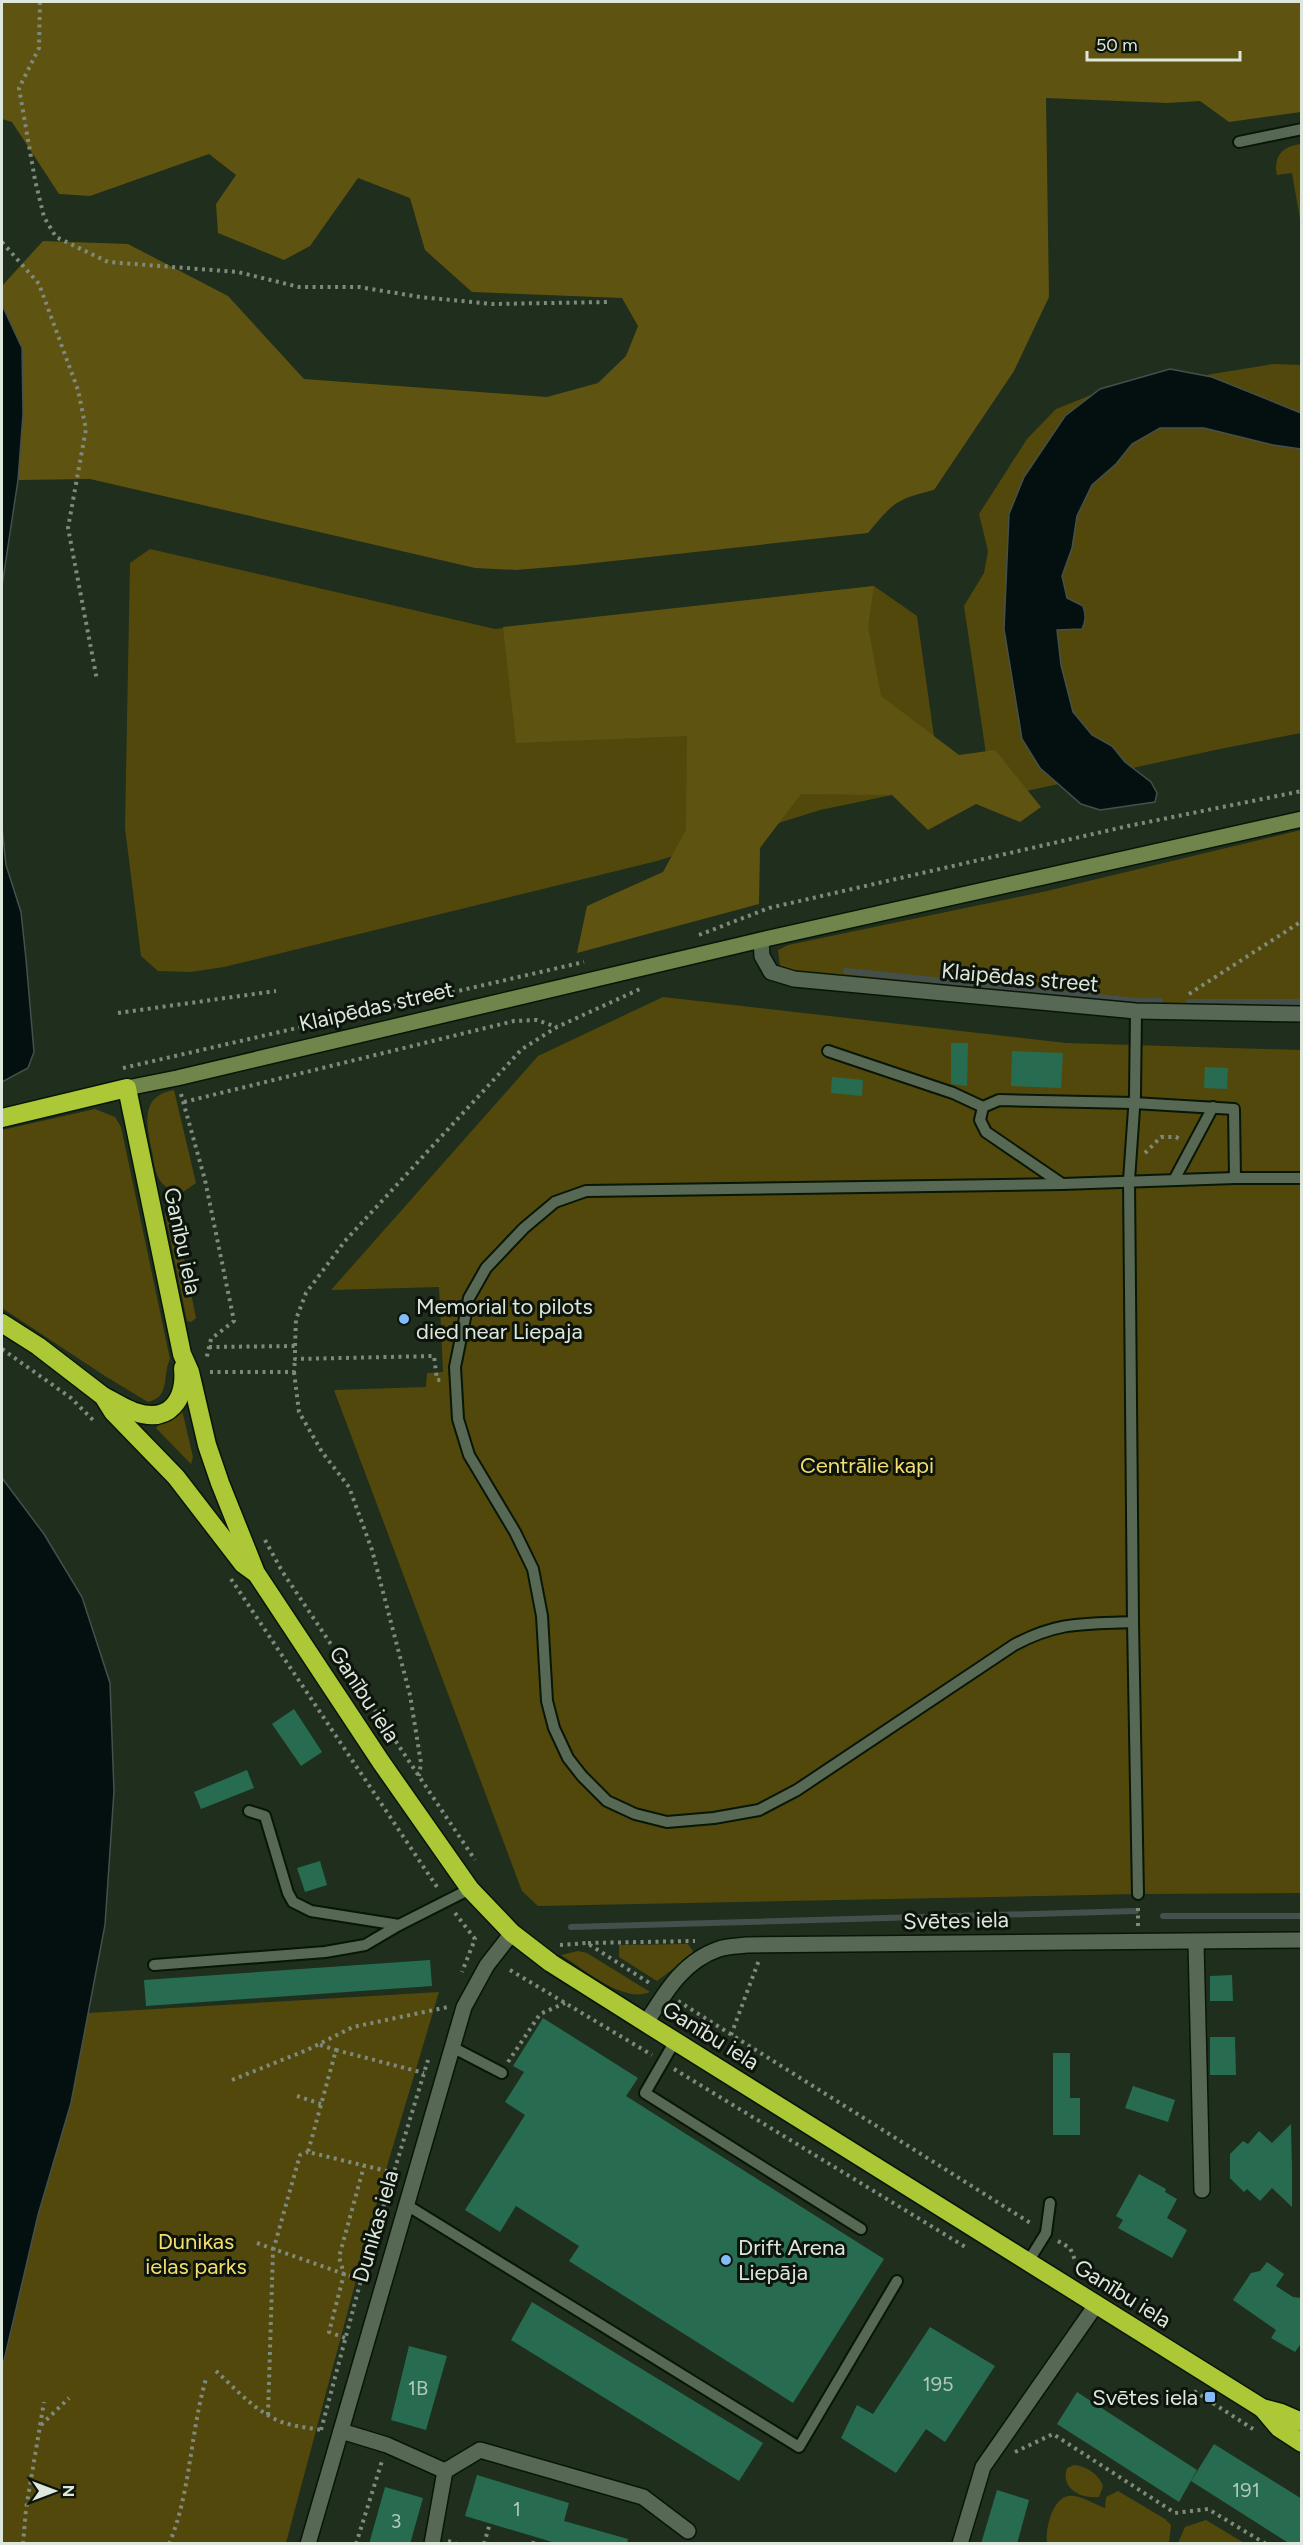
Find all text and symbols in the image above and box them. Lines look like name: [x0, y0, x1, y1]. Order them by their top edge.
scale bar: [1087, 24, 1240, 62]
text: 50 m: [1096, 34, 1138, 56]
street label: Klaipēdas street: [940, 957, 1100, 998]
street label: Klaipēdas street: [296, 976, 456, 1037]
street label: Ganību iela: [158, 1185, 207, 1297]
place label: Memorial to pilots died near Liepaja: [416, 1293, 593, 1345]
marker: Memorial to pilots died near Liepaja: [397, 1312, 411, 1326]
park label: Centrālie kapi: [800, 1452, 934, 1479]
street label: Ganību iela: [324, 1641, 406, 1747]
street label: Svētes iela: [903, 1906, 1009, 1935]
street label: Ganību iela: [657, 1995, 764, 2076]
street label: Dunikas iela: [347, 2167, 404, 2285]
park label: Dunikas ielas parks: [145, 2228, 247, 2280]
place label: Drift Arena Liepāja: [738, 2234, 845, 2286]
marker: Drift Arena Liepāja: [719, 2253, 733, 2267]
street label: Ganību iela: [1069, 2253, 1176, 2334]
house number: 195: [922, 2372, 954, 2396]
house number: 1B: [408, 2376, 428, 2400]
place label: Svētes iela: [1092, 2384, 1198, 2411]
marker: Svētes iela: [1203, 2390, 1217, 2404]
north arrow: [24, 2461, 84, 2521]
house number: 191: [1232, 2478, 1260, 2502]
text: N: [59, 2485, 78, 2497]
house number: 1: [513, 2497, 521, 2521]
house number: 3: [391, 2509, 401, 2533]

